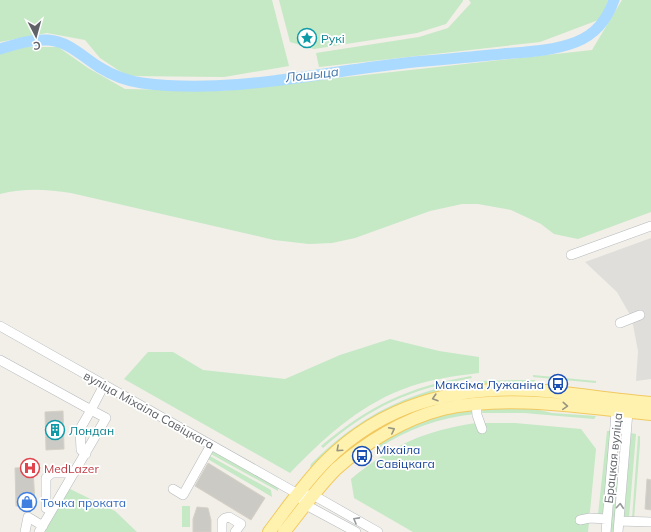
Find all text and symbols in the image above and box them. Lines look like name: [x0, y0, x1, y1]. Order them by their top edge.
north arrow: [16, 16, 56, 56]
place icon: Рукі: [296, 27, 318, 49]
place label: Рукі: [321, 31, 345, 46]
text: С: [32, 39, 42, 53]
water label: Лошыца: [283, 63, 340, 85]
street label: вуліца Міхаіла Савіцкага: [81, 368, 217, 452]
bus stop icon: Максіма Лужаніна: [547, 373, 569, 395]
place label: Максіма Лужаніна: [435, 377, 544, 392]
one-way arrow: [431, 393, 438, 402]
one-way arrow: [562, 402, 568, 411]
street label: Брацкая вуліца: [601, 412, 625, 504]
building icon: Лондан: [44, 419, 66, 441]
place label: Лондан: [69, 423, 114, 438]
one-way arrow: [388, 427, 396, 435]
place label: Міхаіла Савіцкага: [376, 442, 435, 471]
one-way arrow: [337, 444, 344, 451]
bus stop icon: Міхаіла Савіцкага: [351, 445, 373, 467]
hospital icon: MedLazer: [19, 457, 41, 479]
place label: MedLazer: [44, 461, 99, 476]
shop icon: Точка проката: [16, 491, 38, 513]
place label: Точка проката: [41, 495, 126, 510]
one-way arrow: [616, 503, 625, 509]
one-way arrow: [353, 517, 360, 524]

